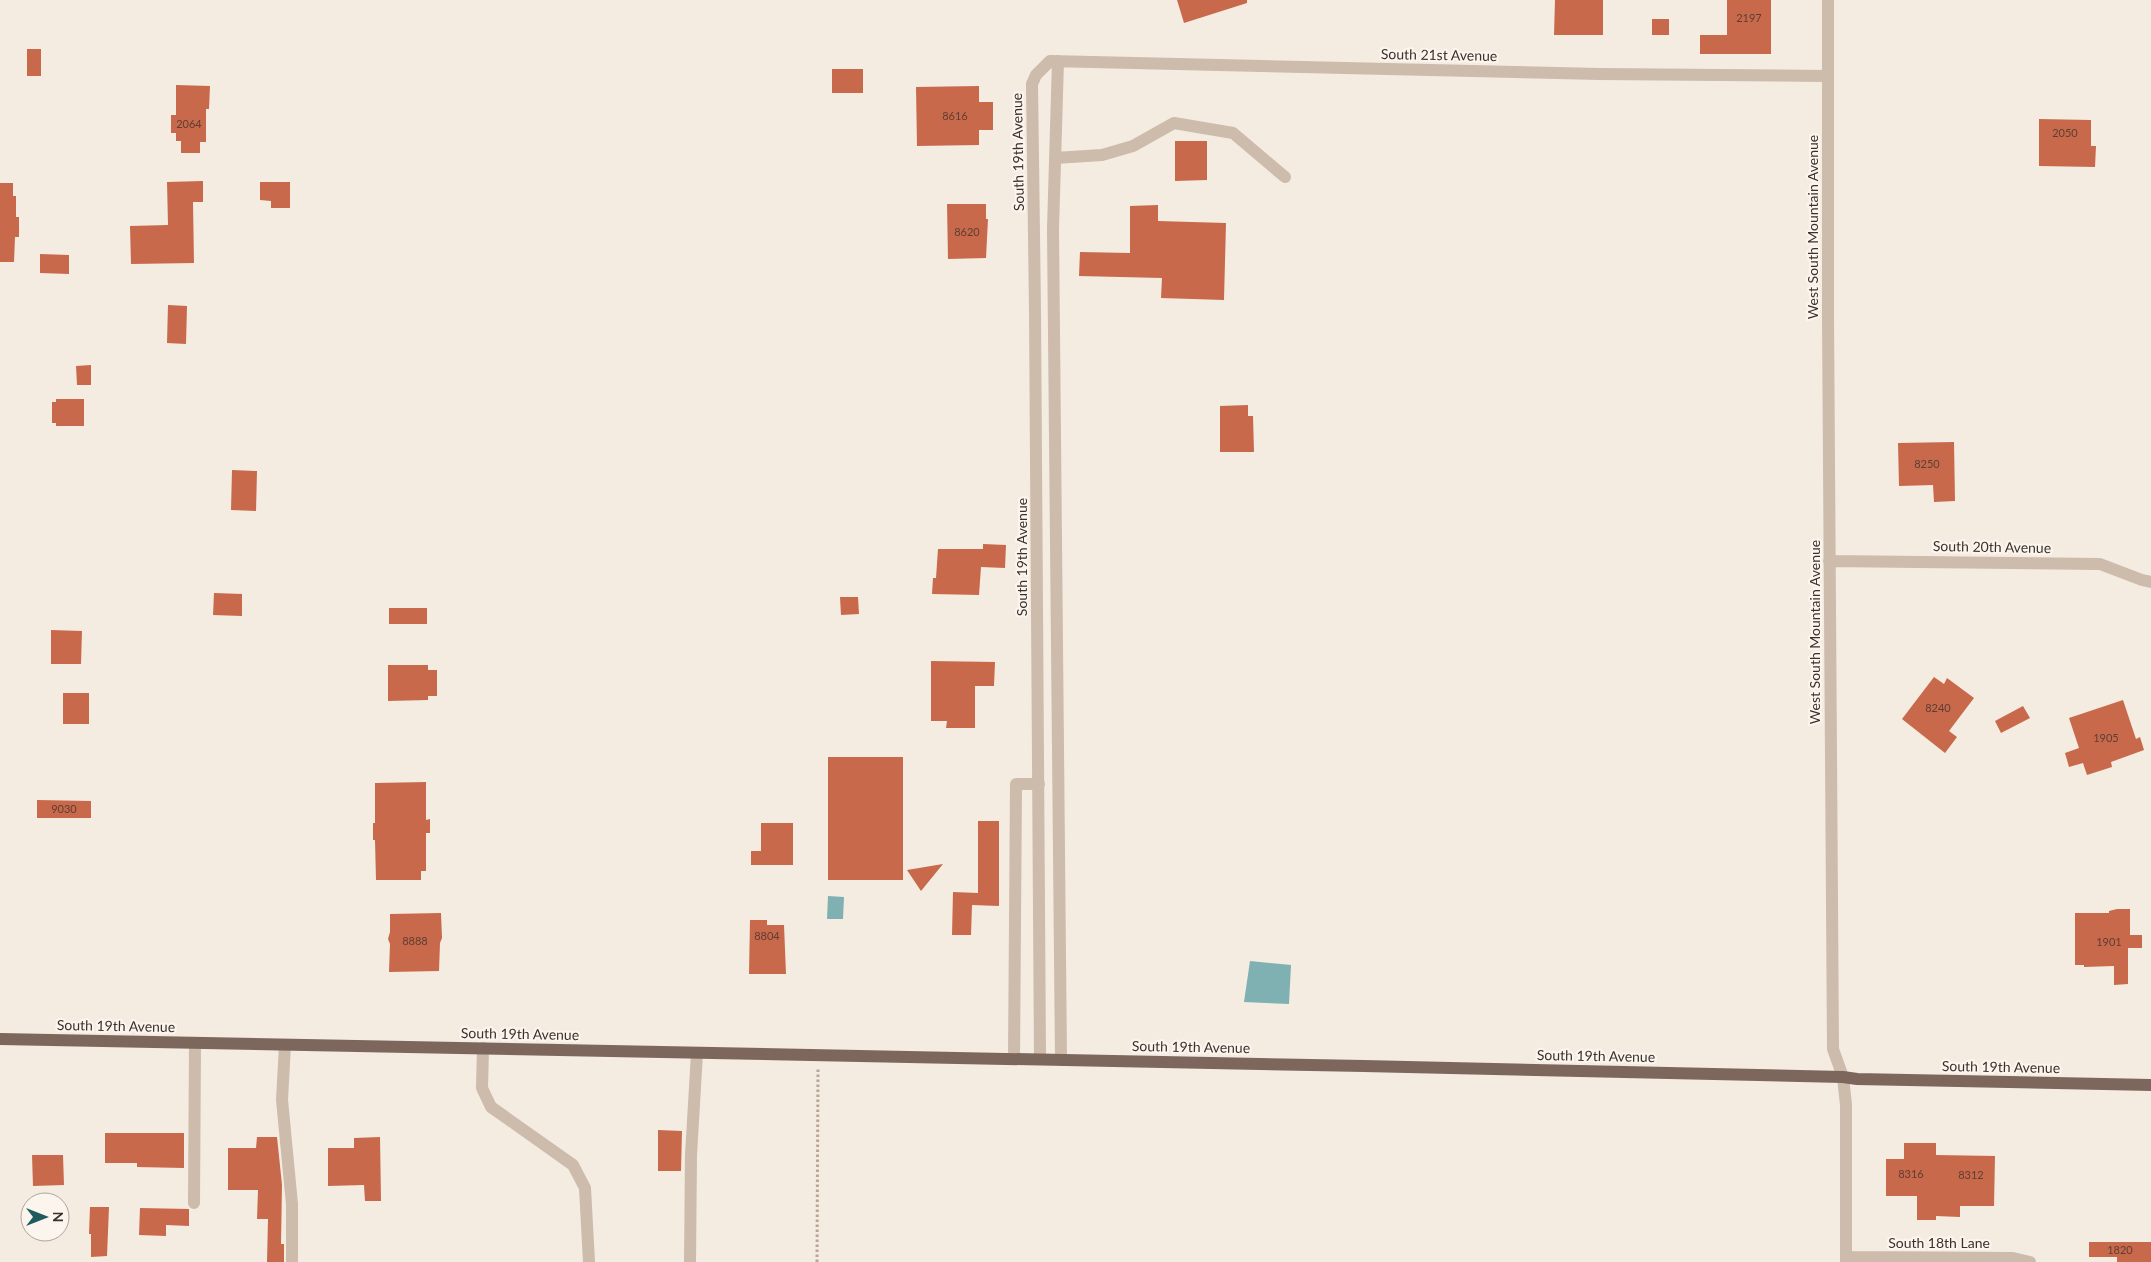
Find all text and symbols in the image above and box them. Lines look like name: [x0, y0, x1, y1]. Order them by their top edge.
house number: 2197: [1736, 11, 1762, 24]
street label: South 21st Avenue: [1381, 45, 1497, 64]
street label: South 19th Avenue: [1008, 93, 1027, 211]
house number: 8616: [942, 109, 968, 122]
house number: 2064: [176, 117, 202, 130]
house number: 2050: [2052, 126, 2078, 139]
street label: West South Mountain Avenue: [1804, 135, 1821, 319]
house number: 8620: [954, 225, 980, 238]
house number: 8250: [1914, 457, 1940, 470]
street label: South 19th Avenue: [1013, 498, 1030, 616]
street label: South 20th Avenue: [1933, 537, 2051, 556]
street label: West South Mountain Avenue: [1806, 540, 1823, 724]
house number: 8240: [1925, 701, 1951, 714]
house number: 1905: [2093, 731, 2119, 744]
house number: 9030: [51, 802, 77, 815]
house number: 8804: [754, 929, 780, 942]
house number: 8888: [402, 934, 428, 947]
house number: 1901: [2096, 935, 2122, 948]
street label: South 19th Avenue: [57, 1016, 175, 1035]
street label: South 19th Avenue: [461, 1024, 579, 1043]
street label: South 19th Avenue: [1132, 1037, 1250, 1056]
street label: South 19th Avenue: [1537, 1046, 1655, 1065]
street label: South 19th Avenue: [1942, 1057, 2060, 1076]
house number: 8316: [1898, 1167, 1924, 1180]
house number: 8312: [1958, 1168, 1984, 1181]
north arrow: [20, 1192, 70, 1242]
text: N: [50, 1212, 67, 1222]
street label: South 18th Lane: [1888, 1234, 1990, 1251]
house number: 1820: [2107, 1243, 2133, 1256]

